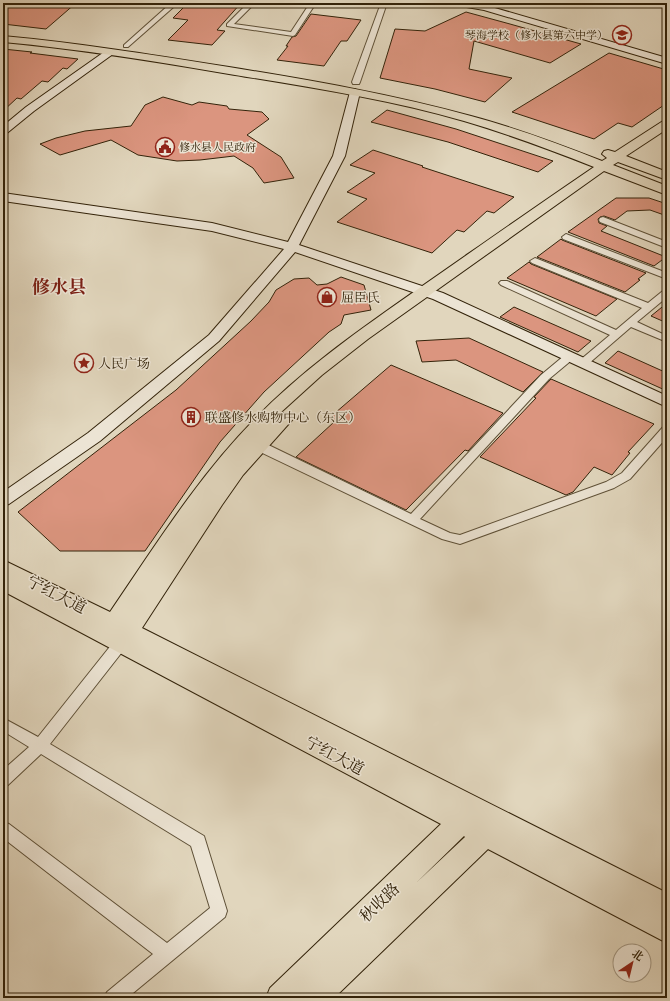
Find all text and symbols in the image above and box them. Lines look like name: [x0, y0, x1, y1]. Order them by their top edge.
school or university icon: 琴海学校（修水县第六中学）: [611, 24, 633, 46]
place label: 琴海学校（修水县第六中学）: [465, 27, 608, 43]
public building icon: 修水县人民政府: [154, 136, 176, 158]
place label: 修水县人民政府: [179, 139, 256, 155]
district label: 修水县: [32, 273, 86, 300]
shop icon: 屈臣氏: [316, 286, 338, 308]
place label: 屈臣氏: [341, 288, 380, 307]
place icon: 人民广场: [73, 352, 95, 374]
place label: 人民广场: [98, 354, 150, 373]
building icon: 联盛修水购物中心（东区）: [180, 406, 202, 428]
place label: 联盛修水购物中心（东区）: [205, 408, 361, 427]
street label: 宁红大道: [23, 569, 91, 619]
street label: 宁红大道: [301, 729, 369, 781]
street label: 秋收路: [353, 877, 405, 927]
north arrow: [612, 943, 652, 983]
text: 北: [629, 945, 647, 965]

